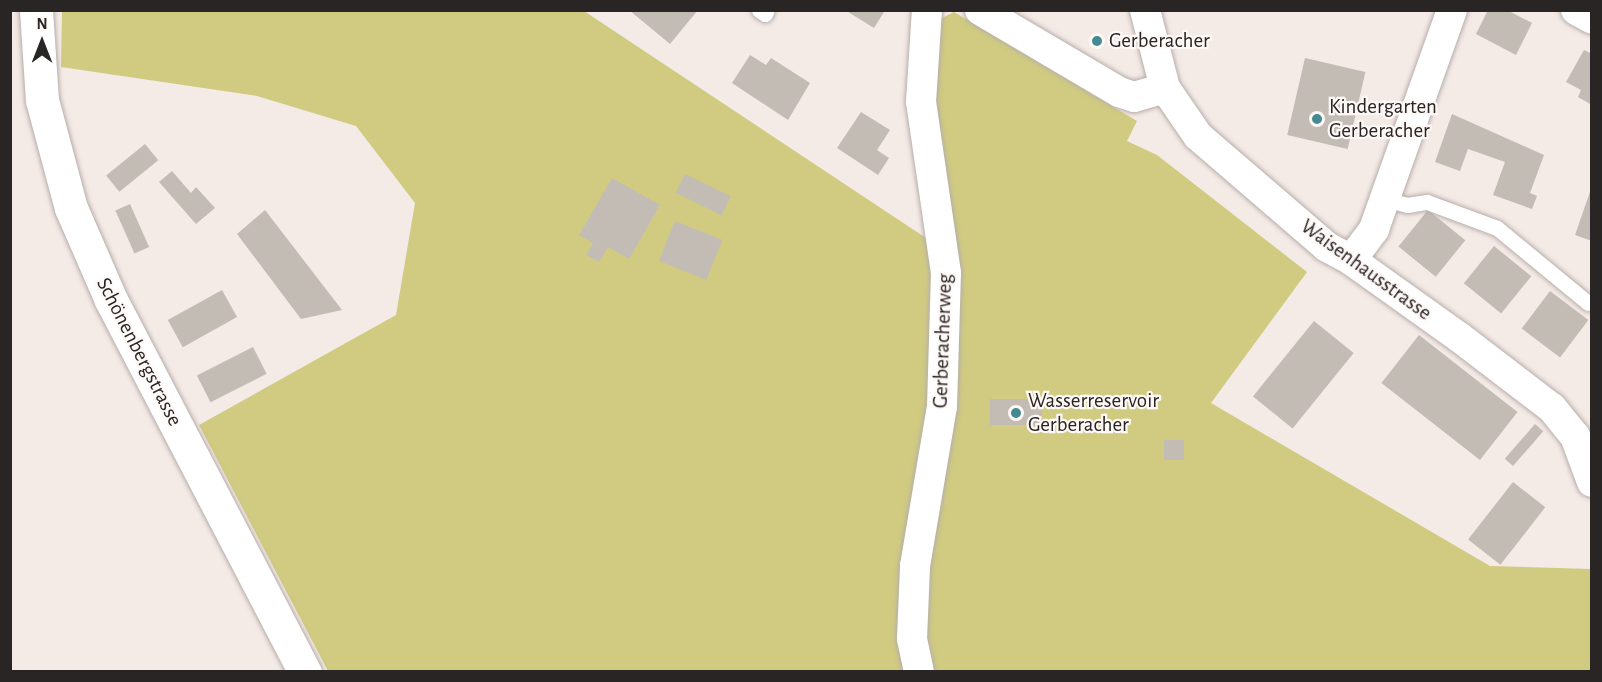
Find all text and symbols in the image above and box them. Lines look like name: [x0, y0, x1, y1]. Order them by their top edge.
north arrow: [12, 12, 72, 72]
text: N: [36, 16, 48, 32]
place label: Gerberacher: [1109, 28, 1210, 54]
marker: Gerberacher: [1090, 34, 1104, 48]
place label: Kindergarten Gerberacher: [1329, 94, 1437, 144]
marker: Kindergarten Gerberacher: [1310, 112, 1324, 126]
street label: Waisenhausstrasse: [1296, 214, 1436, 326]
street label: Schönenbergstrasse: [91, 273, 187, 431]
street label: Gerberacherweg: [928, 273, 958, 409]
place label: Wasserreservoir Gerberacher: [1028, 388, 1159, 438]
marker: Wasserreservoir Gerberacher: [1009, 406, 1023, 420]

